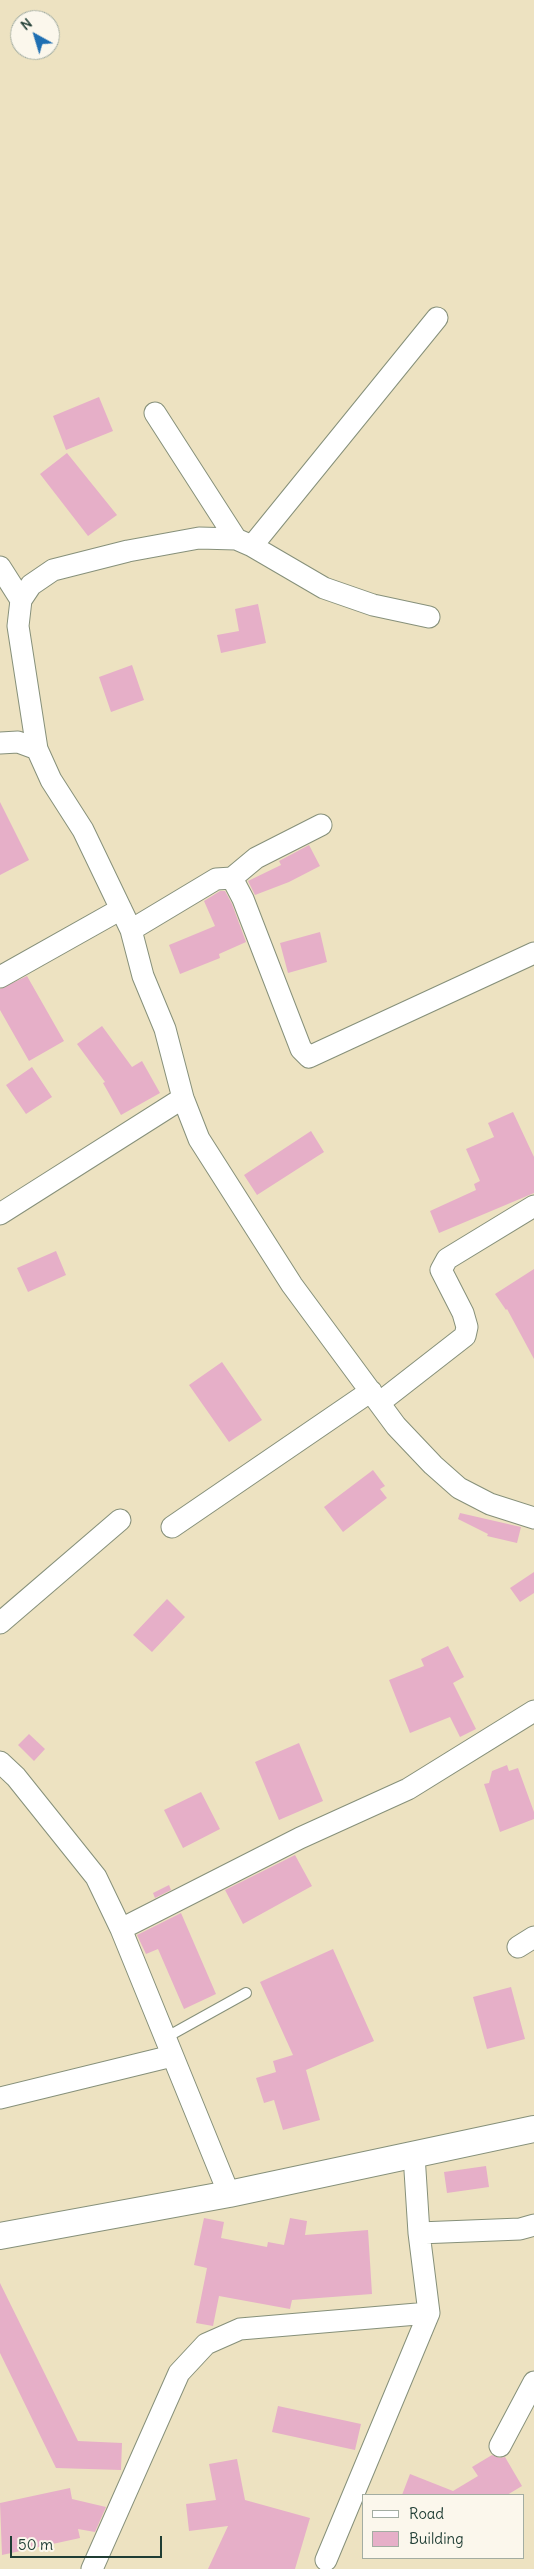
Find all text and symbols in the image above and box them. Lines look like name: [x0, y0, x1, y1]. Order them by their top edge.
north arrow: [10, 10, 60, 60]
text: N: [17, 14, 36, 34]
legend: [362, 2494, 524, 2559]
text: Road: [409, 2504, 444, 2523]
scale bar: [12, 2526, 165, 2558]
text: Building: [409, 2529, 464, 2548]
text: 50 m: [18, 2535, 53, 2554]

